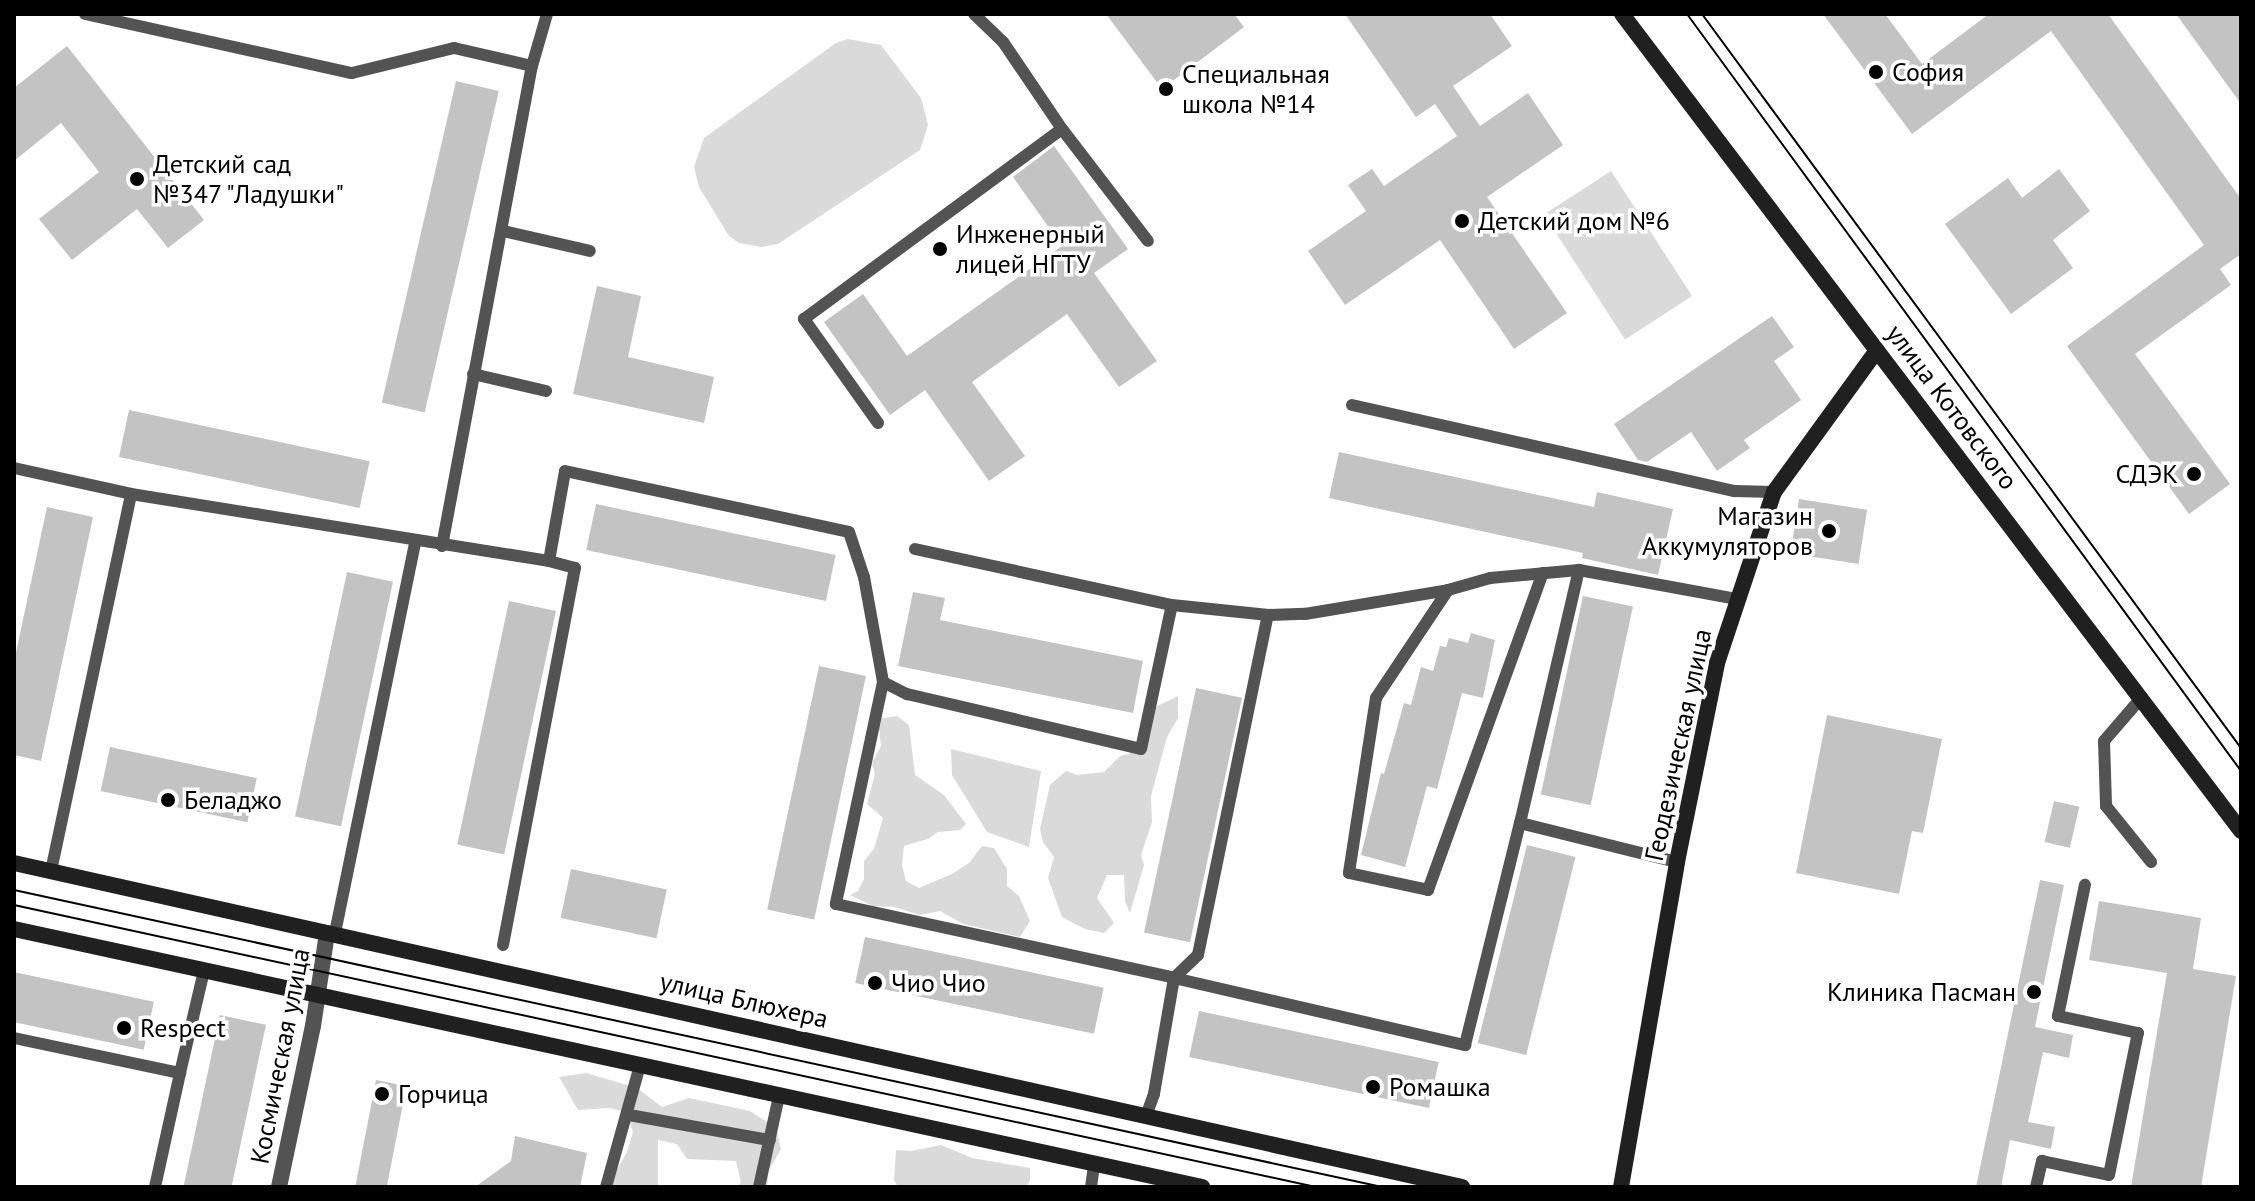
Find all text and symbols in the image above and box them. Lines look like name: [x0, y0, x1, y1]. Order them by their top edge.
place label: София: [1892, 56, 1964, 88]
place label: Специальная школа №14: [1182, 58, 1330, 120]
marker: София: [1867, 63, 1885, 81]
marker: Специальная школа №14: [1157, 80, 1175, 98]
place label: Детский сад №347 "Ладушки": [153, 148, 347, 210]
marker: Детский сад №347 "Ладушки": [128, 170, 146, 188]
place label: Детский дом №6: [1478, 205, 1670, 237]
marker: Детский дом №6: [1453, 212, 1471, 230]
place label: Инженерный лицей НГТУ: [956, 218, 1105, 280]
marker: Инженерный лицей НГТУ: [931, 240, 949, 258]
street label: улица Котовского: [1880, 318, 2024, 496]
place label: СДЭК: [2115, 458, 2178, 490]
marker: СДЭК: [2185, 465, 2203, 483]
place label: Магазин Аккумуляторов: [1642, 500, 1813, 562]
marker: Магазин Аккумуляторов: [1820, 522, 1838, 540]
street label: Геодезическая улица: [1638, 626, 1718, 864]
place label: Беладжо: [184, 784, 282, 816]
marker: Беладжо: [159, 791, 177, 809]
street label: Космическая улица: [244, 946, 316, 1166]
street label: улица Блюхера: [657, 965, 831, 1035]
place label: Чио Чио: [891, 967, 986, 999]
marker: Чио Чио: [866, 974, 884, 992]
place label: Клиника Пасман: [1827, 976, 2016, 1008]
marker: Клиника Пасман: [2023, 981, 2045, 1003]
place label: Respect: [140, 1012, 226, 1044]
marker: Respect: [115, 1019, 133, 1037]
place label: Ромашка: [1389, 1071, 1491, 1103]
place label: Горчица: [398, 1078, 489, 1110]
marker: Ромашка: [1364, 1078, 1382, 1096]
marker: Горчица: [373, 1085, 391, 1103]

